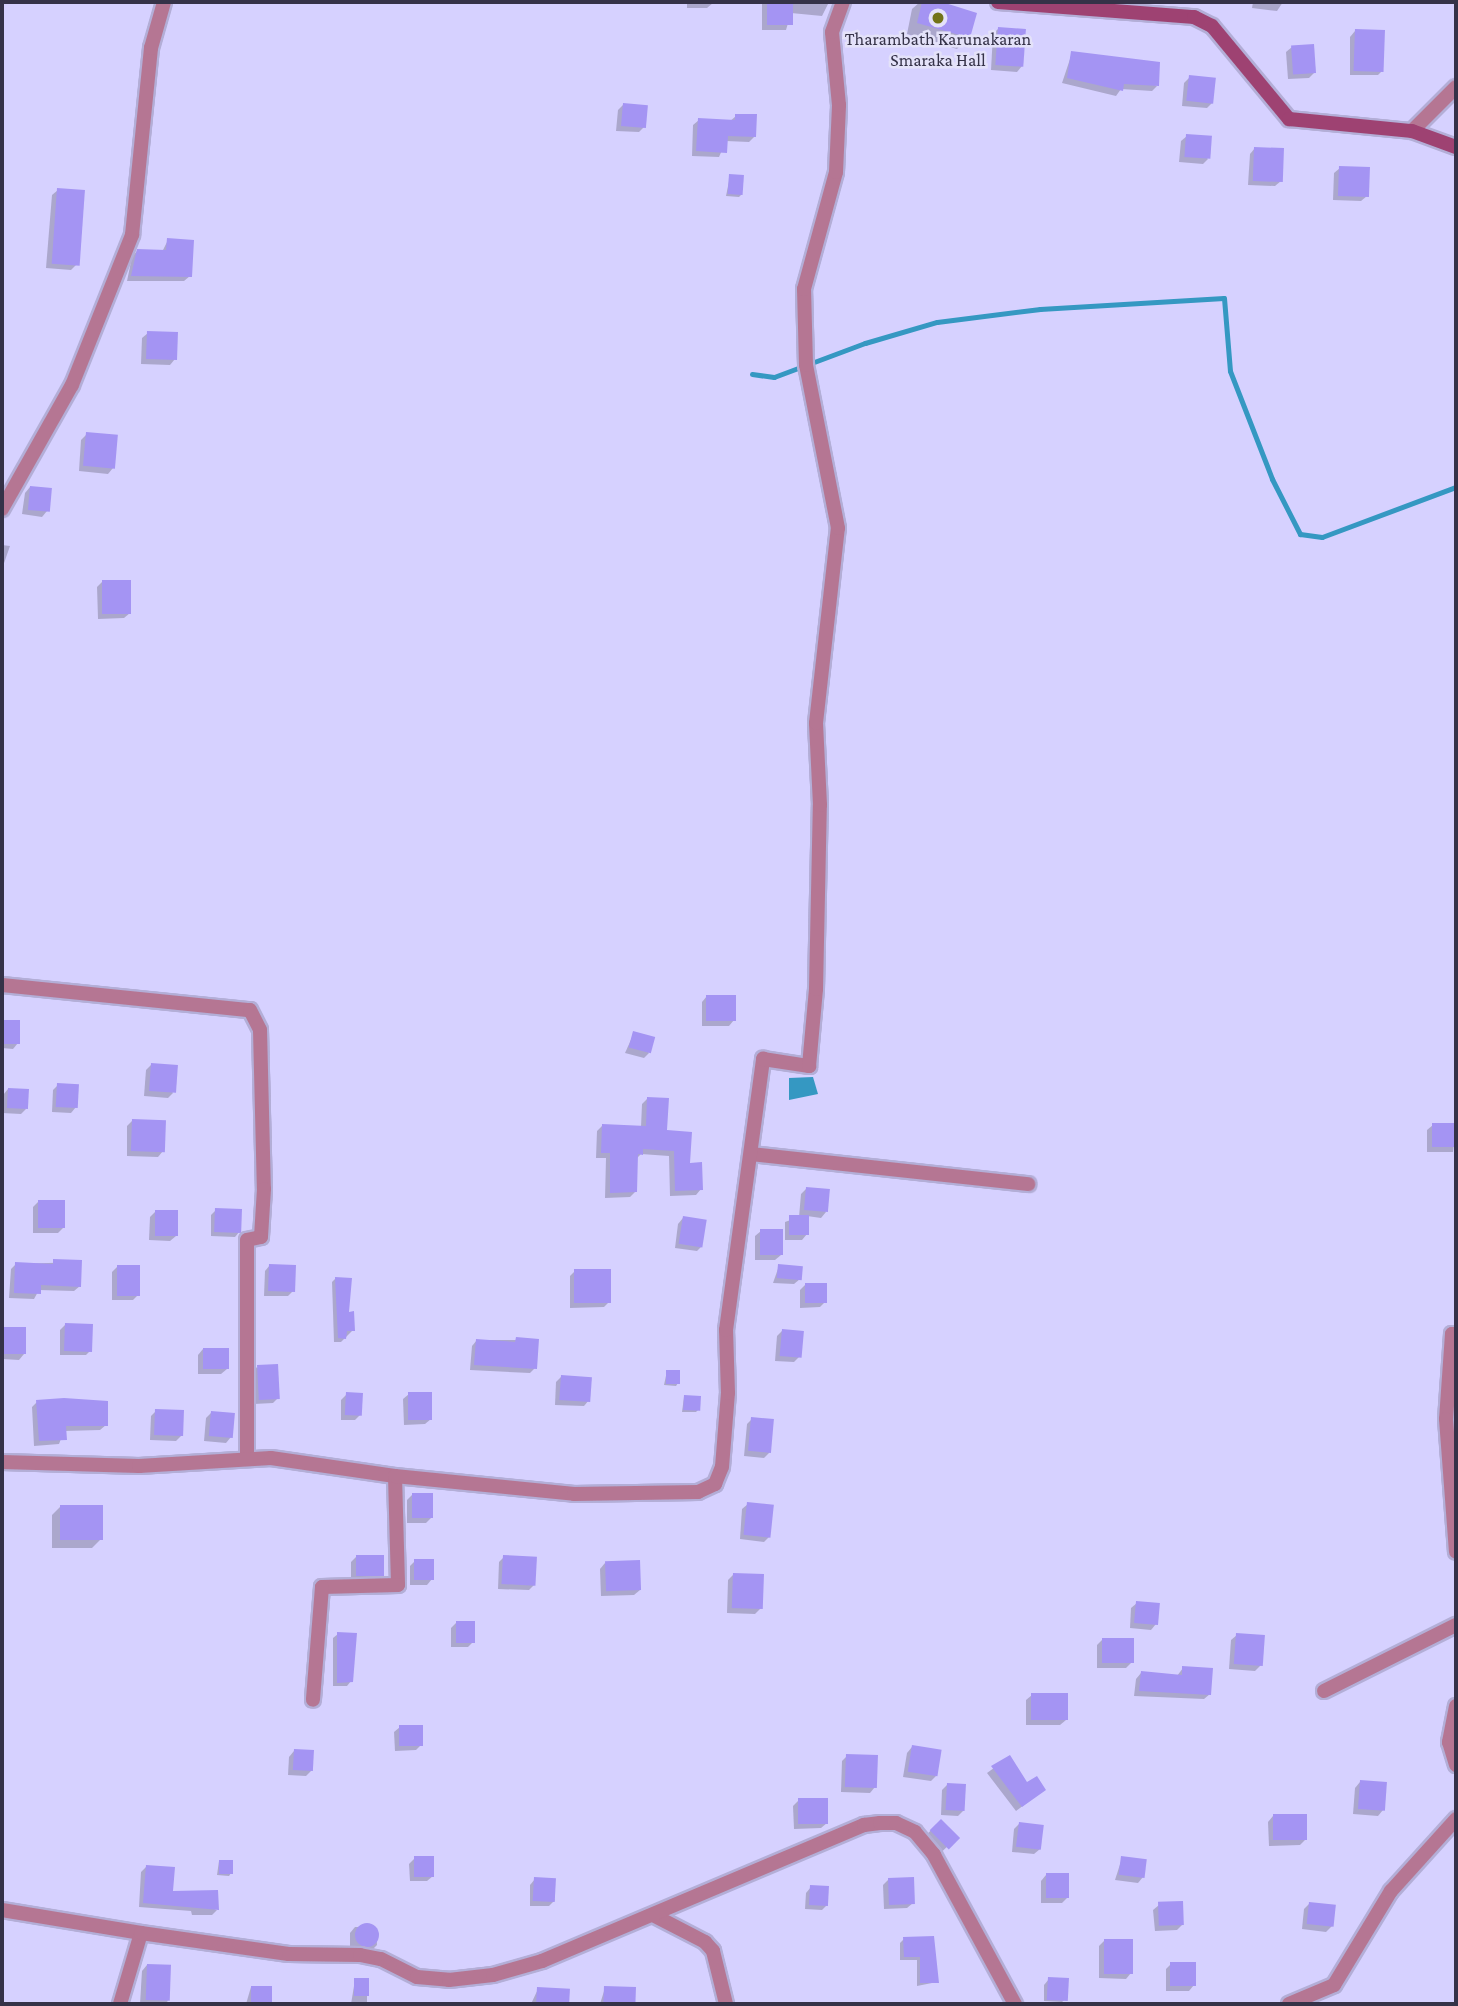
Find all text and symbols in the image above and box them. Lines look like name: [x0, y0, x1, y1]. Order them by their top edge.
marker: Tharambath Karunakaran Smaraka Hall: [930, 10, 946, 26]
place label: Tharambath Karunakaran Smaraka Hall: [845, 29, 1031, 72]

